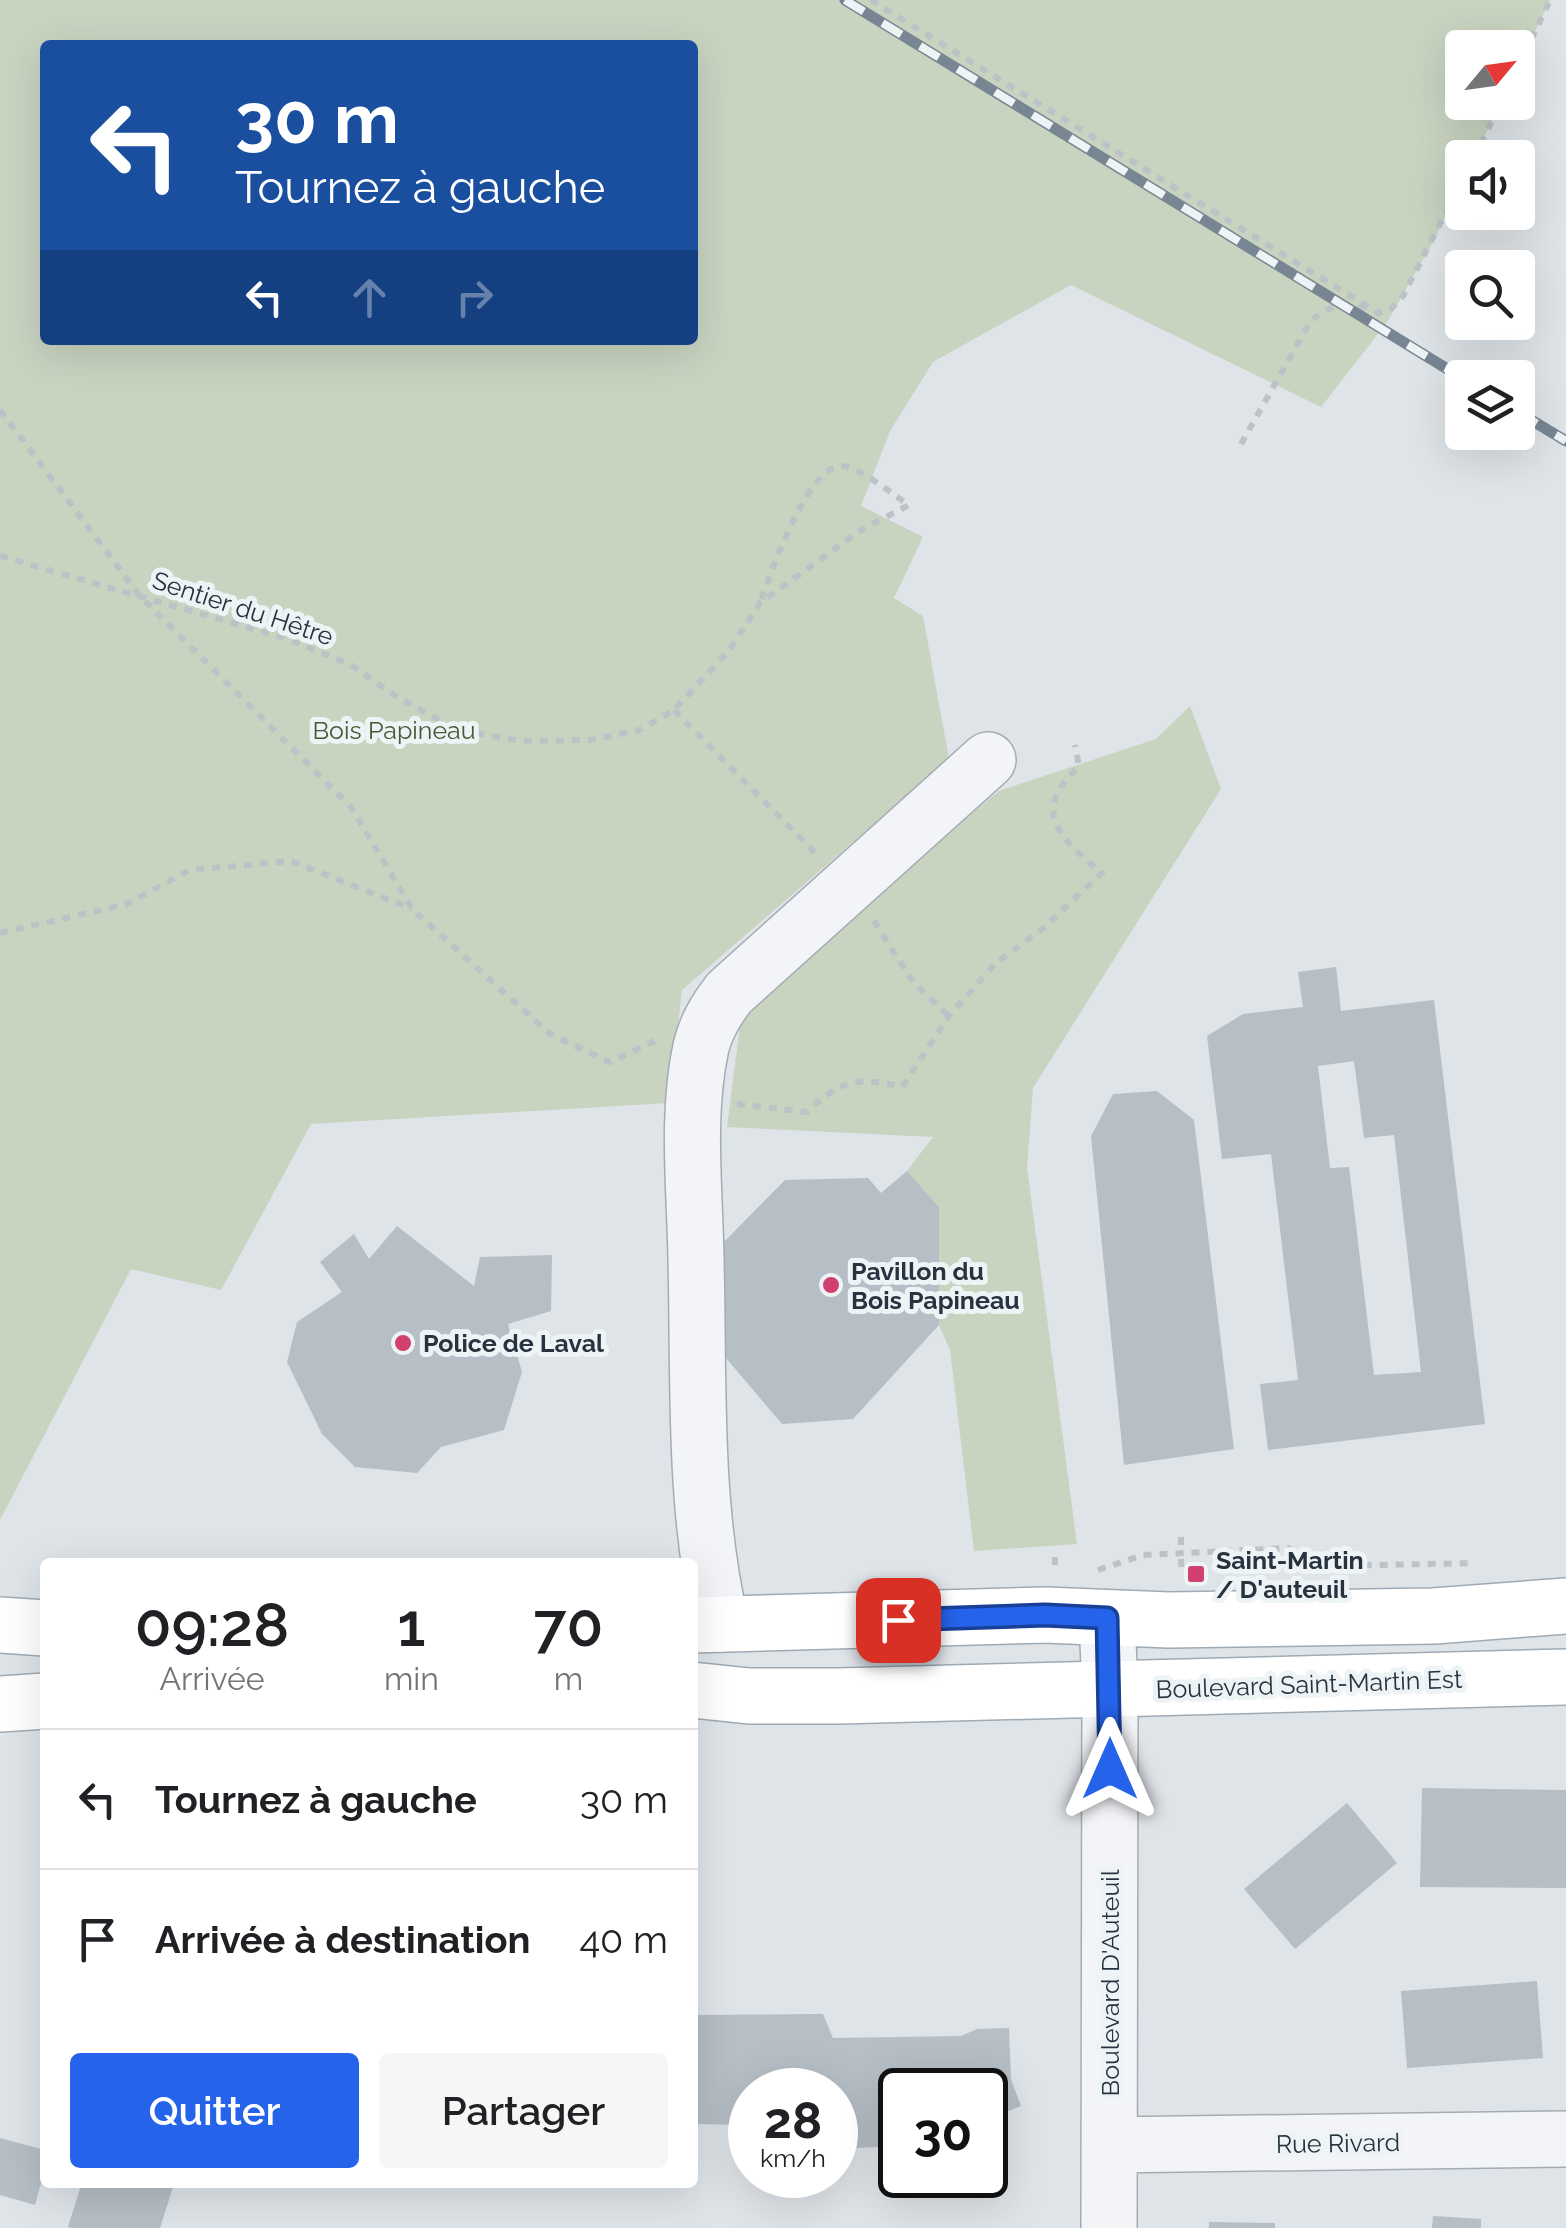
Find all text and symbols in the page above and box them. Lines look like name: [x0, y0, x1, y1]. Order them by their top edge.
north arrow: [1445, 30, 1535, 120]
map controls: [1445, 30, 1535, 450]
text: 30 m: [235, 77, 399, 159]
icon: left: [70, 80, 200, 210]
button: sound: [1445, 140, 1535, 230]
text: Tournez à gauche: [235, 161, 605, 214]
button: search: [1445, 250, 1535, 340]
icon: left: [237, 270, 292, 325]
icon: ahead: [342, 270, 397, 325]
icon: right: [447, 270, 502, 325]
button: layers: [1445, 360, 1535, 450]
street label: Sentier du Hêtre: [149, 565, 337, 651]
park label: Bois Papineau: [312, 715, 476, 745]
place label: Pavillon du Bois Papineau: [851, 1256, 1020, 1315]
marker: Pavillon du Bois Papineau: [820, 1274, 842, 1296]
place label: Police de Laval: [423, 1328, 604, 1358]
marker: Police de Laval: [392, 1332, 414, 1354]
place label: Saint-Martin / D'auteuil: [1216, 1545, 1364, 1604]
marker: Saint-Martin / D'auteuil: [1185, 1563, 1207, 1585]
pin: [856, 1578, 941, 1663]
text: 09:28: [135, 1590, 289, 1660]
text: 1: [397, 1590, 426, 1660]
text: 70: [534, 1590, 603, 1660]
icon: arrive: [871, 1593, 926, 1648]
text: Arrivée: [159, 1660, 265, 1697]
text: min: [384, 1660, 439, 1697]
text: m: [554, 1660, 583, 1697]
street label: Boulevard Saint-Martin Est: [1155, 1664, 1463, 1704]
position arrow: [1058, 1717, 1162, 1821]
icon: left: [70, 1772, 125, 1827]
text: Tournez à gauche: [155, 1777, 477, 1822]
text: 30 m: [580, 1777, 668, 1822]
street label: Boulevard D'Auteuil: [1095, 1869, 1125, 2097]
icon: arrive: [70, 1912, 125, 1967]
text: Arrivée à destination: [155, 1917, 531, 1962]
text: 40 m: [579, 1917, 668, 1962]
button: Quitter: [70, 2053, 359, 2168]
button: Partager: [379, 2053, 668, 2168]
speed limit sign: 30: [878, 2068, 1008, 2198]
text: 28: [764, 2091, 822, 2150]
street label: Rue Rivard: [1276, 2127, 1400, 2159]
text: km/h: [760, 2143, 826, 2173]

